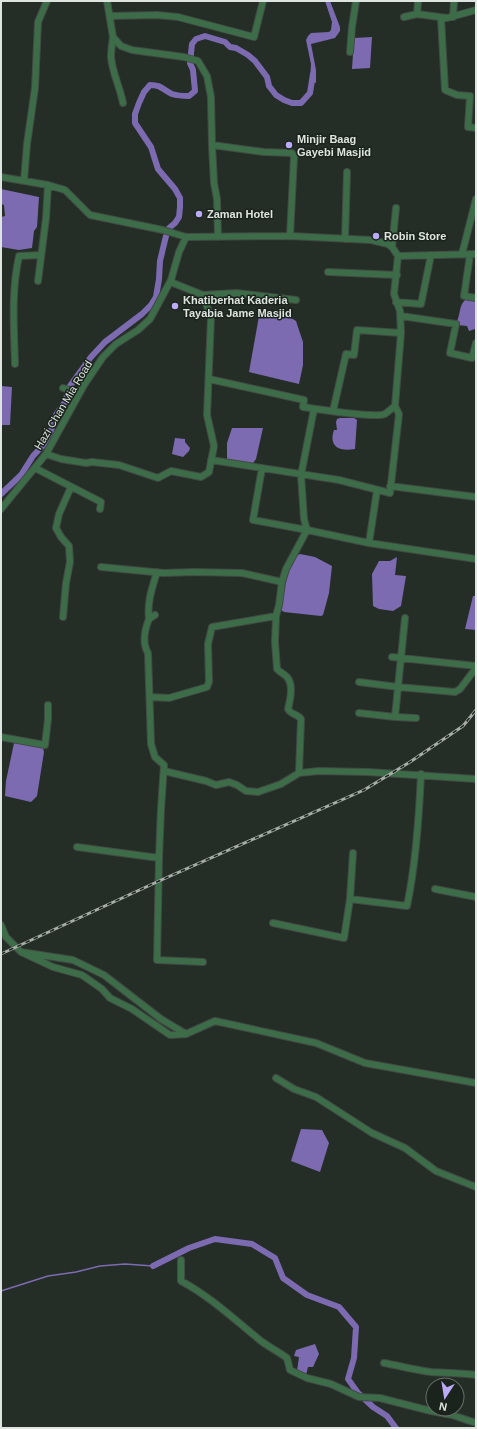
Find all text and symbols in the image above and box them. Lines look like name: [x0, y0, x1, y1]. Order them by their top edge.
place label: Minjir Baag Gayebi Masjid: [297, 133, 371, 158]
marker: Minjir Baag Gayebi Masjid: [284, 140, 294, 150]
place label: Zaman Hotel: [207, 208, 273, 220]
marker: Zaman Hotel: [194, 209, 204, 219]
place label: Robin Store: [384, 230, 446, 242]
marker: Robin Store: [371, 231, 381, 241]
place label: Khatiberhat Kaderia Tayabia Jame Masjid: [183, 294, 292, 319]
marker: Khatiberhat Kaderia Tayabia Jame Masjid: [170, 301, 180, 311]
street label: Hazi Chan Mia Road: [32, 358, 94, 452]
north arrow: [425, 1377, 465, 1417]
text: N: [438, 1400, 448, 1413]

